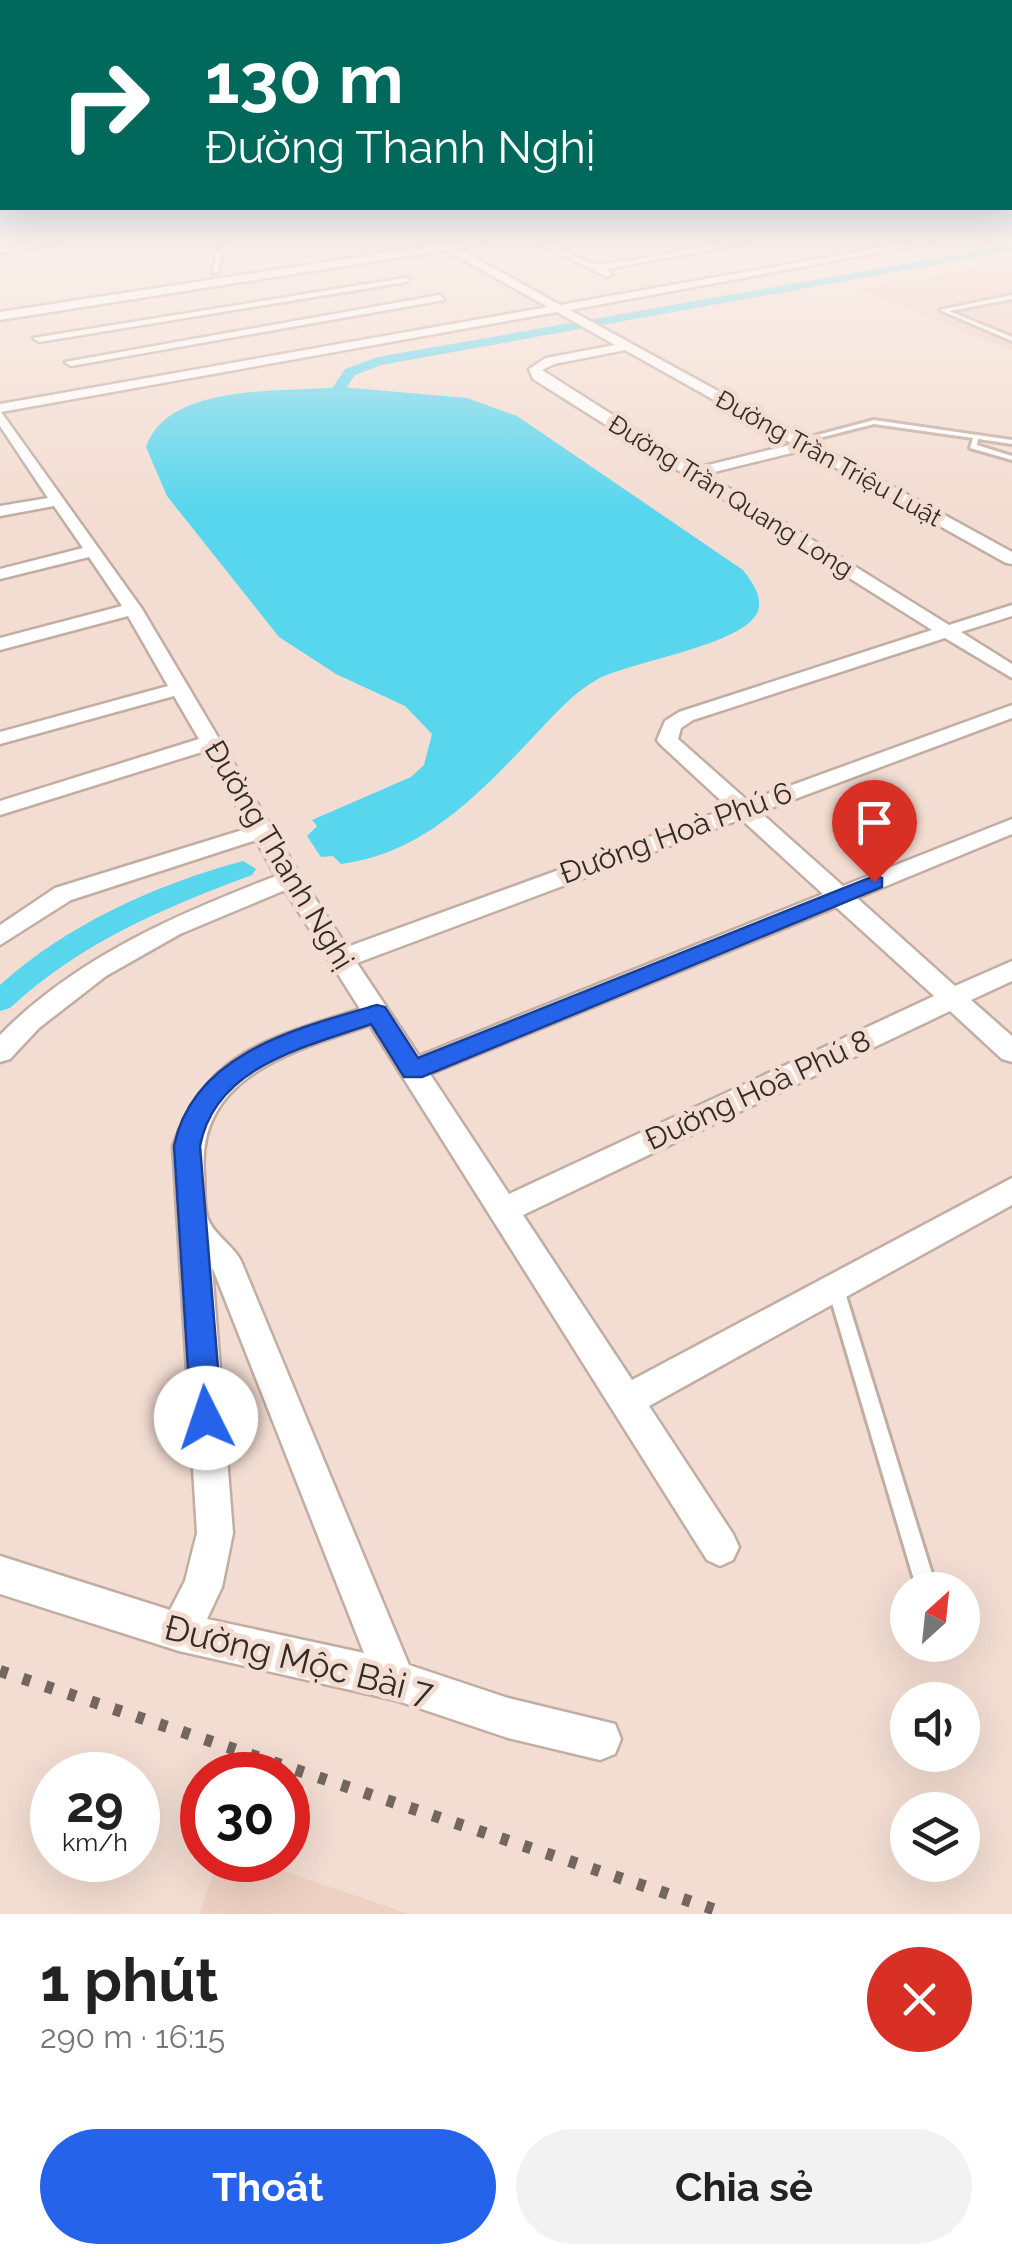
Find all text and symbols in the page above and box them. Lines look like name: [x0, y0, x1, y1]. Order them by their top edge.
text: 130 m: [205, 37, 404, 119]
icon: right: [40, 40, 170, 170]
text: Đường Thanh Nghị: [205, 121, 596, 174]
street label: Đường Trần Triệu Luật: [711, 383, 948, 533]
street label: Đường Trần Quang Long: [603, 408, 859, 584]
street label: Đường Thanh Nghị: [197, 734, 361, 975]
street label: Đường Hoà Phú 6: [555, 774, 797, 891]
pin: [832, 780, 917, 883]
icon: arrive: [847, 795, 902, 850]
street label: Đường Hoà Phú 8: [640, 1022, 876, 1157]
position arrow: [154, 1366, 258, 1470]
north arrow: [890, 1572, 980, 1662]
map controls: [890, 1572, 980, 1882]
street label: Đường Mộc Bài 7: [161, 1606, 438, 1713]
button: sound: [890, 1682, 980, 1772]
speed limit sign: 30: [180, 1752, 310, 1882]
text: 29: [66, 1775, 124, 1834]
button: layers: [890, 1792, 980, 1882]
text: km/h: [62, 1827, 128, 1857]
text: 1 phút: [40, 1945, 218, 2015]
button: close: [867, 1947, 972, 2052]
text: 290 m · 16:15: [40, 2018, 225, 2055]
button: Thoát: [40, 2129, 496, 2244]
button: Chia sẻ: [516, 2129, 972, 2244]

